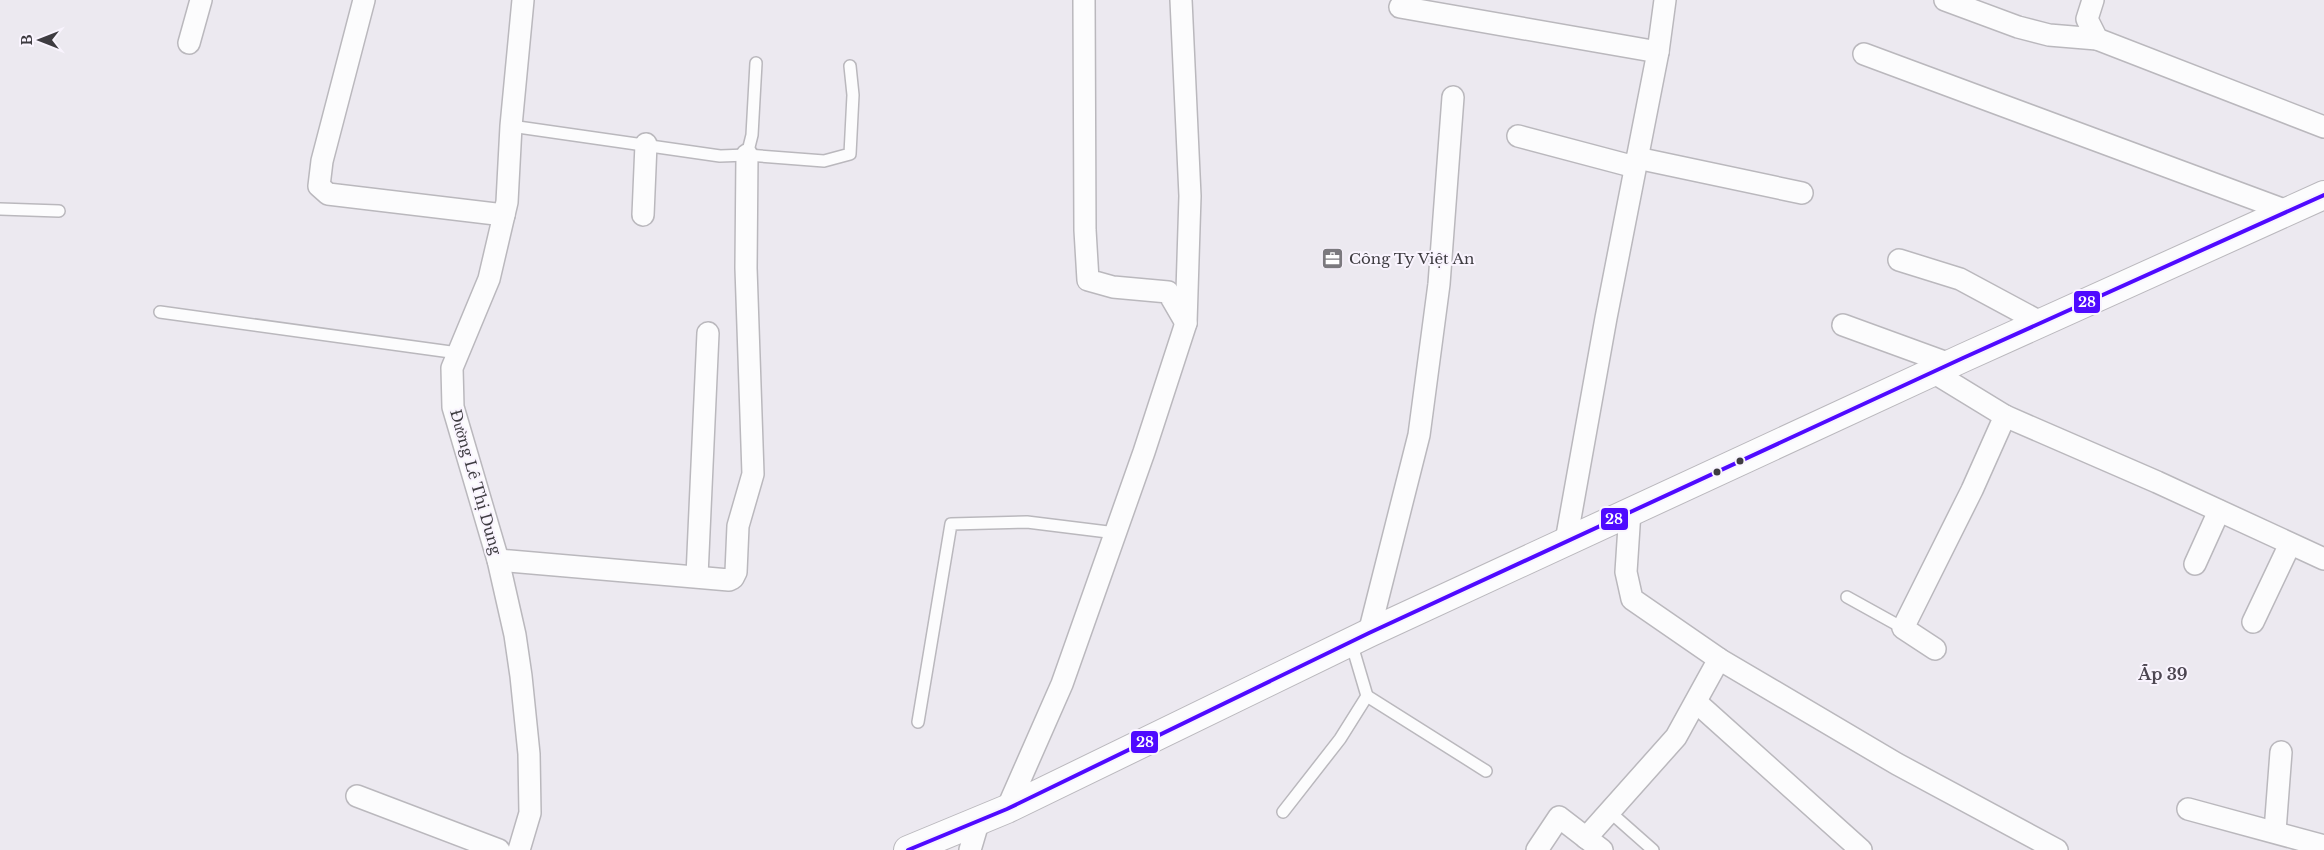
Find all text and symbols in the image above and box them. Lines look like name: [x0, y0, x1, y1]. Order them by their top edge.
north arrow: [15, 15, 65, 65]
text: B: [18, 34, 36, 46]
office icon: Công Ty Việt An: [1321, 246, 1345, 270]
place label: Công Ty Việt An: [1349, 249, 1474, 268]
line badge: 28: [2073, 290, 2101, 314]
text: 28: [2078, 293, 2096, 311]
street label: Đường Lê Thị Dung: [446, 407, 506, 558]
unlabelled marker: [1735, 456, 1745, 466]
unlabelled marker: [1712, 467, 1722, 477]
line badge: 28: [1600, 507, 1629, 531]
text: 28: [1605, 510, 1623, 528]
district label: Ấp 39: [2137, 664, 2188, 684]
line badge: 28: [1130, 730, 1159, 754]
text: 28: [1136, 733, 1154, 751]

